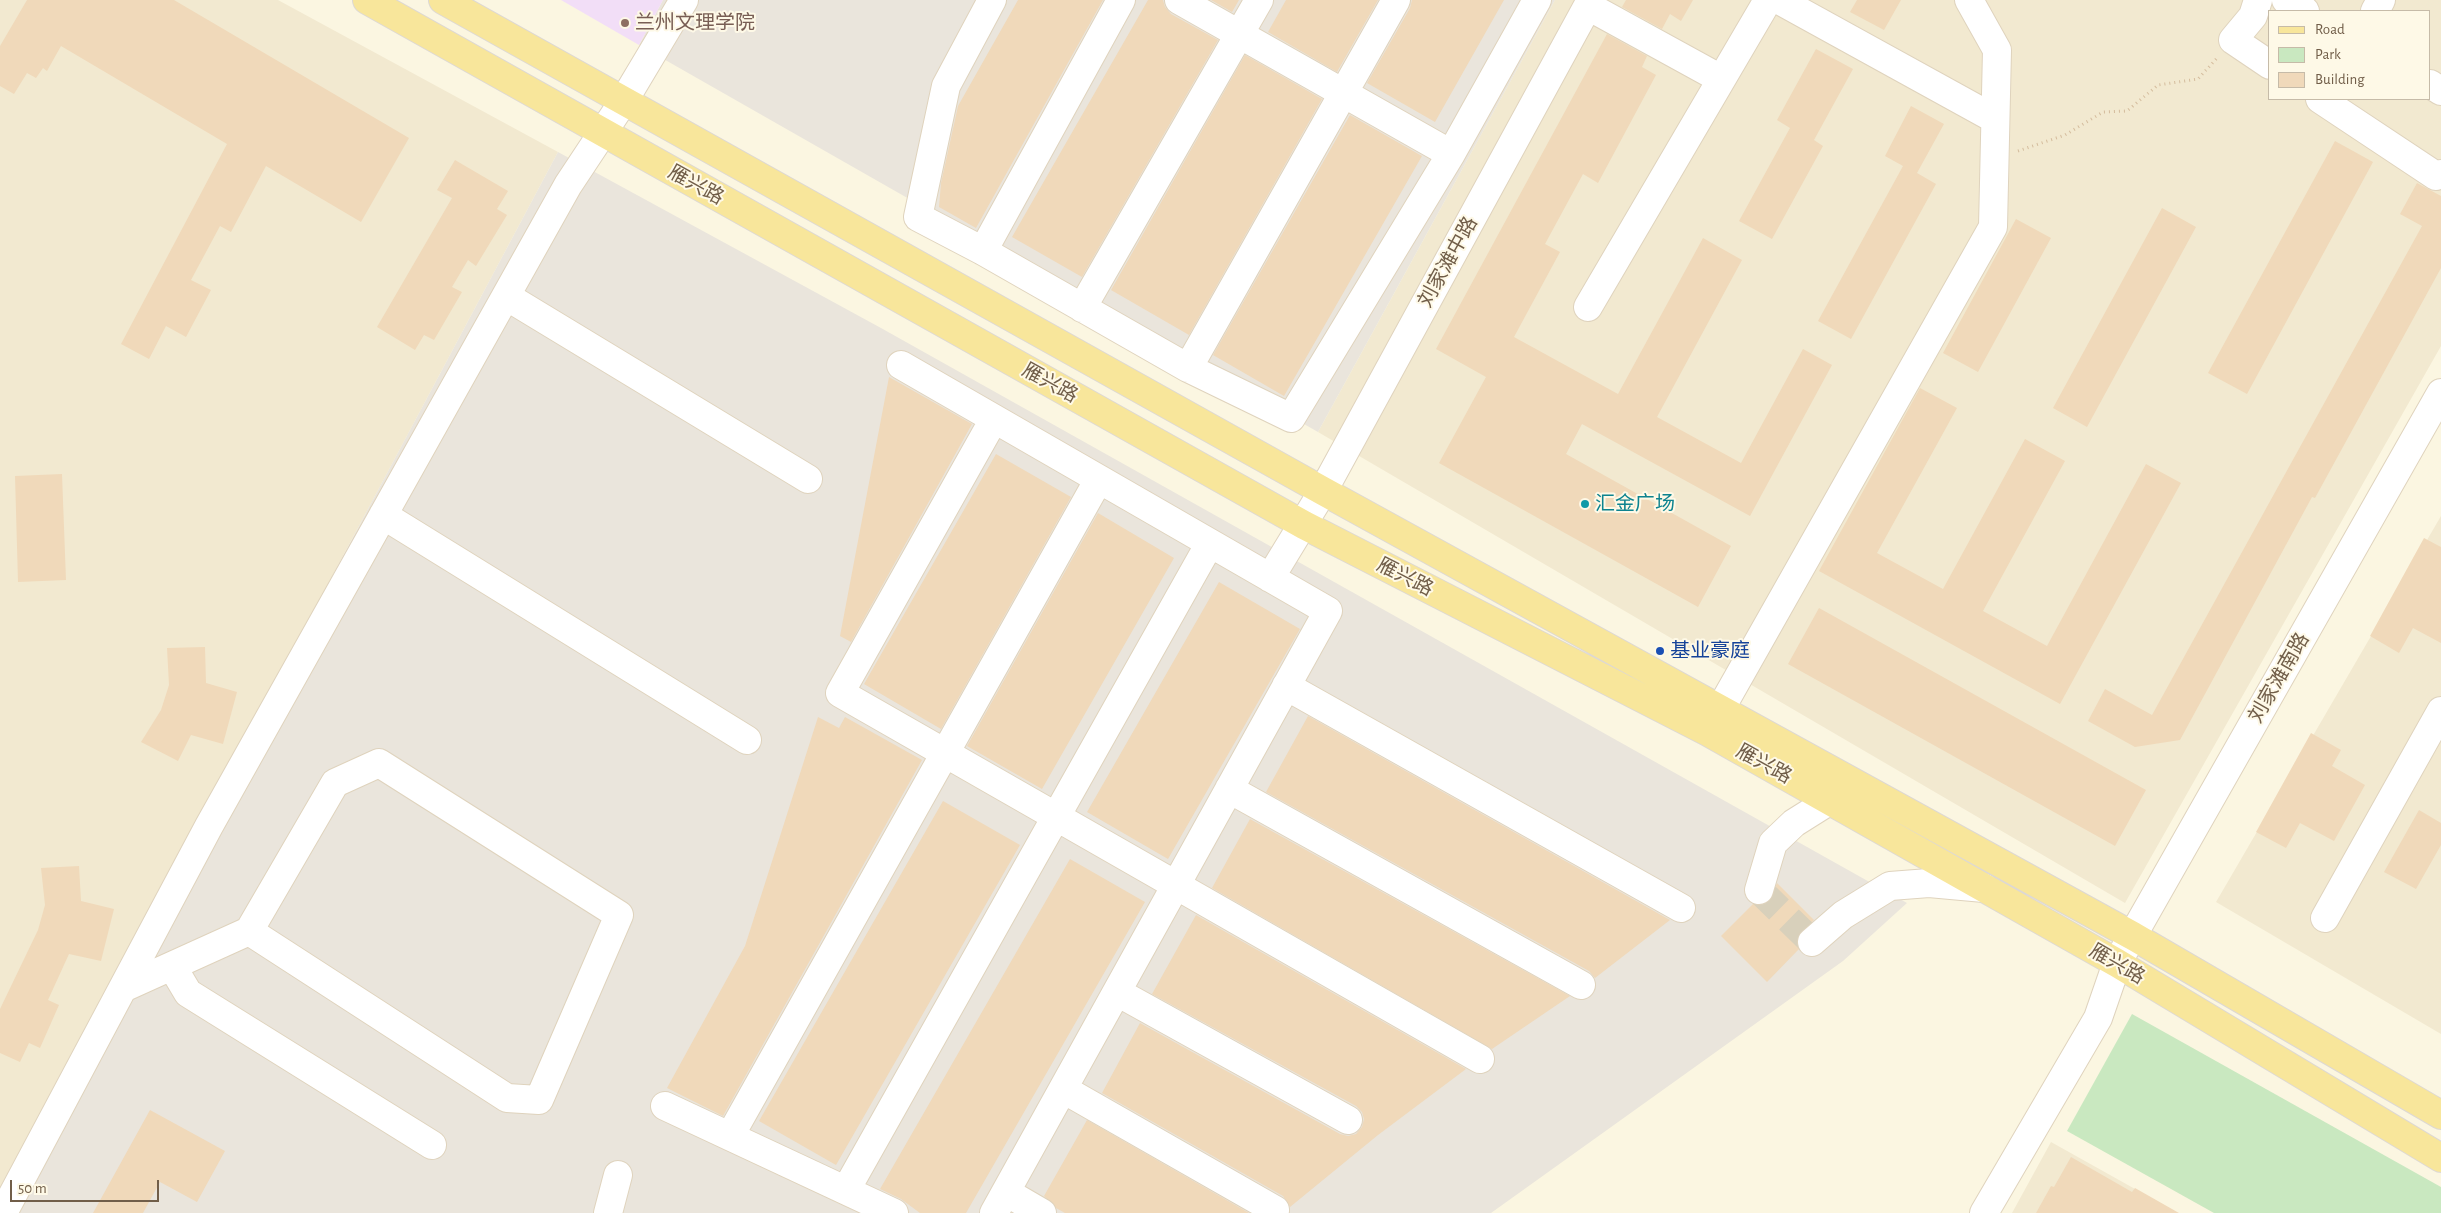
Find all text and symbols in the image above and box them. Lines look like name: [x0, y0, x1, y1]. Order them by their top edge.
legend: [2268, 10, 2431, 100]
place label: 兰州文理学院: [635, 11, 755, 35]
marker: 兰州文理学院: [619, 17, 631, 29]
text: Road: [2315, 22, 2345, 37]
text: Park: [2315, 47, 2341, 62]
text: Building: [2315, 72, 2365, 87]
street label: 雁兴路: [664, 160, 728, 210]
street label: 刘家滩中路: [1413, 212, 1483, 312]
street label: 雁兴路: [1018, 358, 1082, 408]
place label: 汇金广场: [1595, 492, 1675, 516]
marker: 汇金广场: [1579, 498, 1591, 510]
street label: 雁兴路: [1373, 553, 1437, 601]
street label: 刘家滩南路: [2244, 629, 2314, 727]
place label: 基业豪庭: [1670, 639, 1750, 663]
marker: 基业豪庭: [1654, 645, 1666, 657]
street label: 雁兴路: [1732, 739, 1796, 789]
street label: 雁兴路: [2085, 939, 2149, 989]
scale bar: [12, 1170, 161, 1202]
text: 50 m: [18, 1181, 47, 1196]

